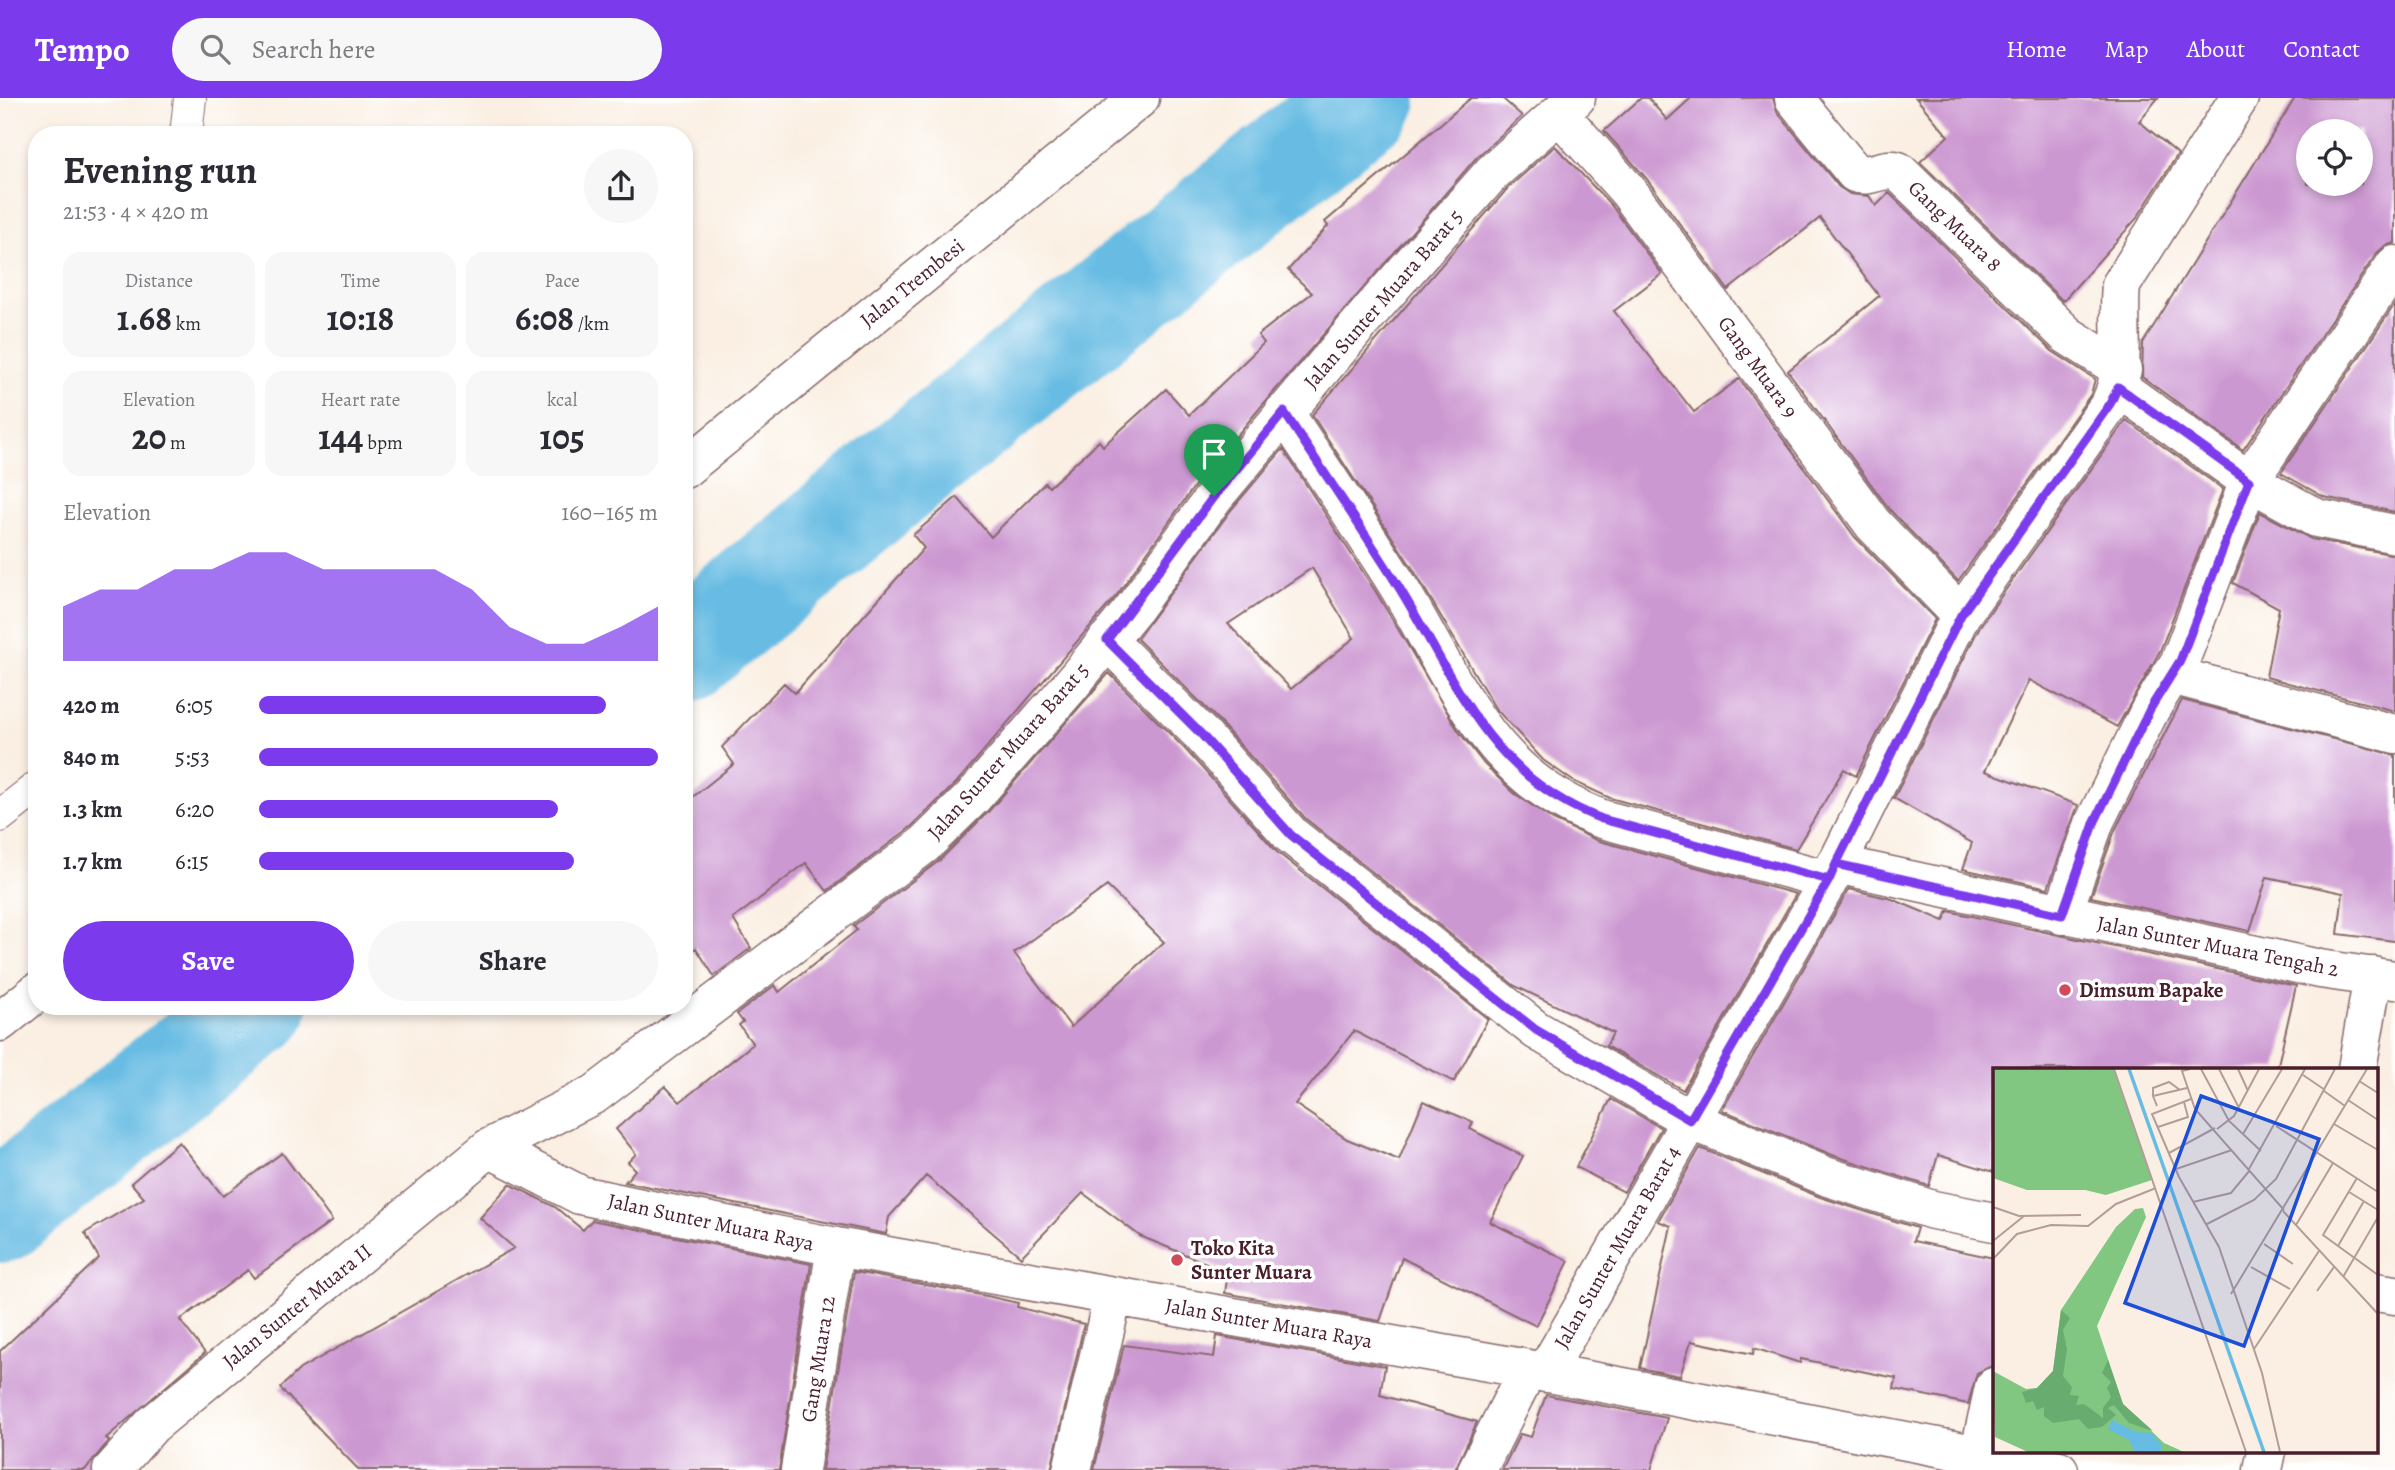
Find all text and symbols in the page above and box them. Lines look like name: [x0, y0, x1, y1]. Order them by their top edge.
search box: [172, 18, 662, 81]
text: Tempo: [35, 27, 130, 72]
icon: search: [196, 30, 234, 68]
text: Search here: [252, 32, 375, 67]
text: Home: [2006, 33, 2067, 65]
text: Map: [2105, 33, 2149, 65]
text: About: [2187, 33, 2245, 65]
text: Contact: [2283, 33, 2360, 65]
map controls: [2296, 119, 2373, 196]
button: locate: [2296, 119, 2373, 196]
text: Evening run: [63, 144, 257, 196]
button: share: [584, 149, 658, 223]
street label: Gang Muara 8: [1902, 174, 2008, 278]
text: 21:53 · 4 × 420 m: [63, 196, 209, 227]
street label: Jalan Sunter Muara Barat 5: [1297, 203, 1469, 395]
street label: Jalan Trembesi: [854, 232, 970, 334]
text: Distance: [125, 268, 193, 294]
text: Time: [341, 268, 380, 294]
text: Pace: [545, 268, 580, 294]
text: 1.68: [117, 294, 172, 342]
text: 10:18: [327, 294, 394, 342]
text: 6:08: [515, 294, 574, 342]
street label: Gang Muara 9: [1712, 310, 1804, 424]
text: km: [172, 311, 201, 337]
text: /km: [574, 311, 609, 337]
text: Elevation: [122, 387, 195, 413]
text: Heart rate: [321, 387, 400, 413]
text: kcal: [547, 387, 577, 413]
text: 20: [132, 413, 166, 461]
text: 144: [318, 413, 364, 461]
text: 105: [540, 413, 585, 461]
pin: [1184, 424, 1244, 496]
text: m: [166, 430, 186, 456]
text: bpm: [364, 430, 403, 456]
icon: arrive: [1195, 435, 1233, 473]
text: Elevation: [63, 497, 151, 528]
text: 160–165 m: [561, 497, 658, 528]
street label: Jalan Sunter Muara Barat 5: [921, 656, 1095, 846]
text: 420 m: [63, 690, 120, 721]
text: 6:05: [175, 690, 213, 721]
text: 840 m: [63, 742, 120, 773]
text: 5:53: [175, 742, 210, 773]
text: 1.3 km: [63, 794, 123, 825]
text: 6:20: [175, 794, 214, 825]
text: 1.7 km: [63, 846, 123, 877]
text: 6:15: [175, 846, 209, 877]
street label: Jalan Sunter Muara Tengah 2: [2095, 909, 2341, 983]
button: Save: [63, 921, 354, 1001]
button: Share: [368, 921, 658, 1001]
place label: Dimsum Bapake: [2079, 976, 2224, 1004]
marker: Dimsum Bapake: [2057, 982, 2073, 998]
inset map: [1993, 1068, 2378, 1452]
street label: Jalan Sunter Muara Barat 4: [1547, 1140, 1687, 1354]
street label: Jalan Sunter Muara Raya: [605, 1186, 817, 1258]
place label: Toko Kita Sunter Muara: [1191, 1234, 1313, 1286]
street label: Jalan Sunter Muara II: [216, 1237, 378, 1375]
marker: Toko Kita Sunter Muara: [1169, 1252, 1185, 1268]
street label: Jalan Sunter Muara Raya: [1163, 1291, 1375, 1355]
street label: Gang Muara 12: [794, 1294, 842, 1424]

